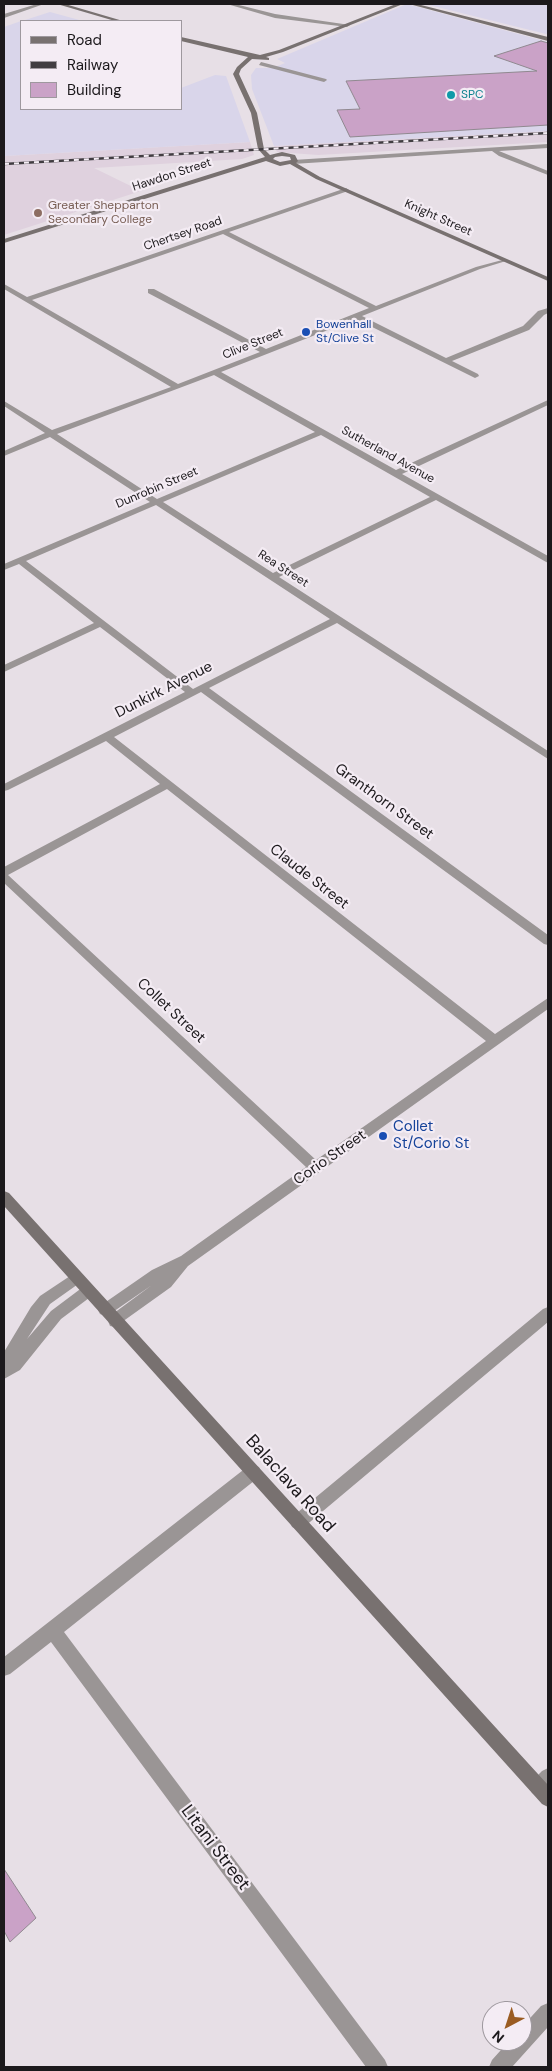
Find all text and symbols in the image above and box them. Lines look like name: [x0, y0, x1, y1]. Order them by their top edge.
legend: [20, 20, 182, 110]
text: Road: [67, 30, 102, 50]
text: Railway: [67, 55, 118, 75]
text: Building: [67, 80, 122, 100]
place label: SPC: [461, 88, 484, 102]
marker: SPC: [445, 89, 457, 101]
street label: Hawdon Street: [131, 155, 213, 195]
street label: Knight Street: [402, 197, 474, 239]
place label: Greater Shepparton Secondary College: [48, 199, 159, 227]
marker: Greater Shepparton Secondary College: [32, 207, 44, 219]
street label: Chertsey Road: [142, 214, 224, 254]
place label: Bowenhall St/Clive St: [316, 318, 374, 346]
street label: Clive Street: [221, 325, 285, 363]
marker: Bowenhall St/Clive St: [300, 326, 312, 338]
street label: Sutherland Avenue: [339, 423, 437, 487]
street label: Dunrobin Street: [114, 464, 200, 512]
street label: Rea Street: [255, 547, 311, 591]
street label: Dunkirk Avenue: [112, 658, 216, 722]
street label: Granthorn Street: [331, 760, 437, 844]
street label: Claude Street: [266, 841, 352, 913]
street label: Collet Street: [133, 975, 209, 1047]
place label: Collet St/Corio St: [393, 1118, 469, 1153]
street label: Corio Street: [290, 1126, 370, 1190]
marker: Collet St/Corio St: [377, 1130, 389, 1142]
street label: Balaclava Road: [241, 1431, 339, 1537]
street label: Litani Street: [176, 1801, 254, 1895]
north arrow: [482, 2001, 532, 2051]
text: N: [488, 2027, 508, 2047]

